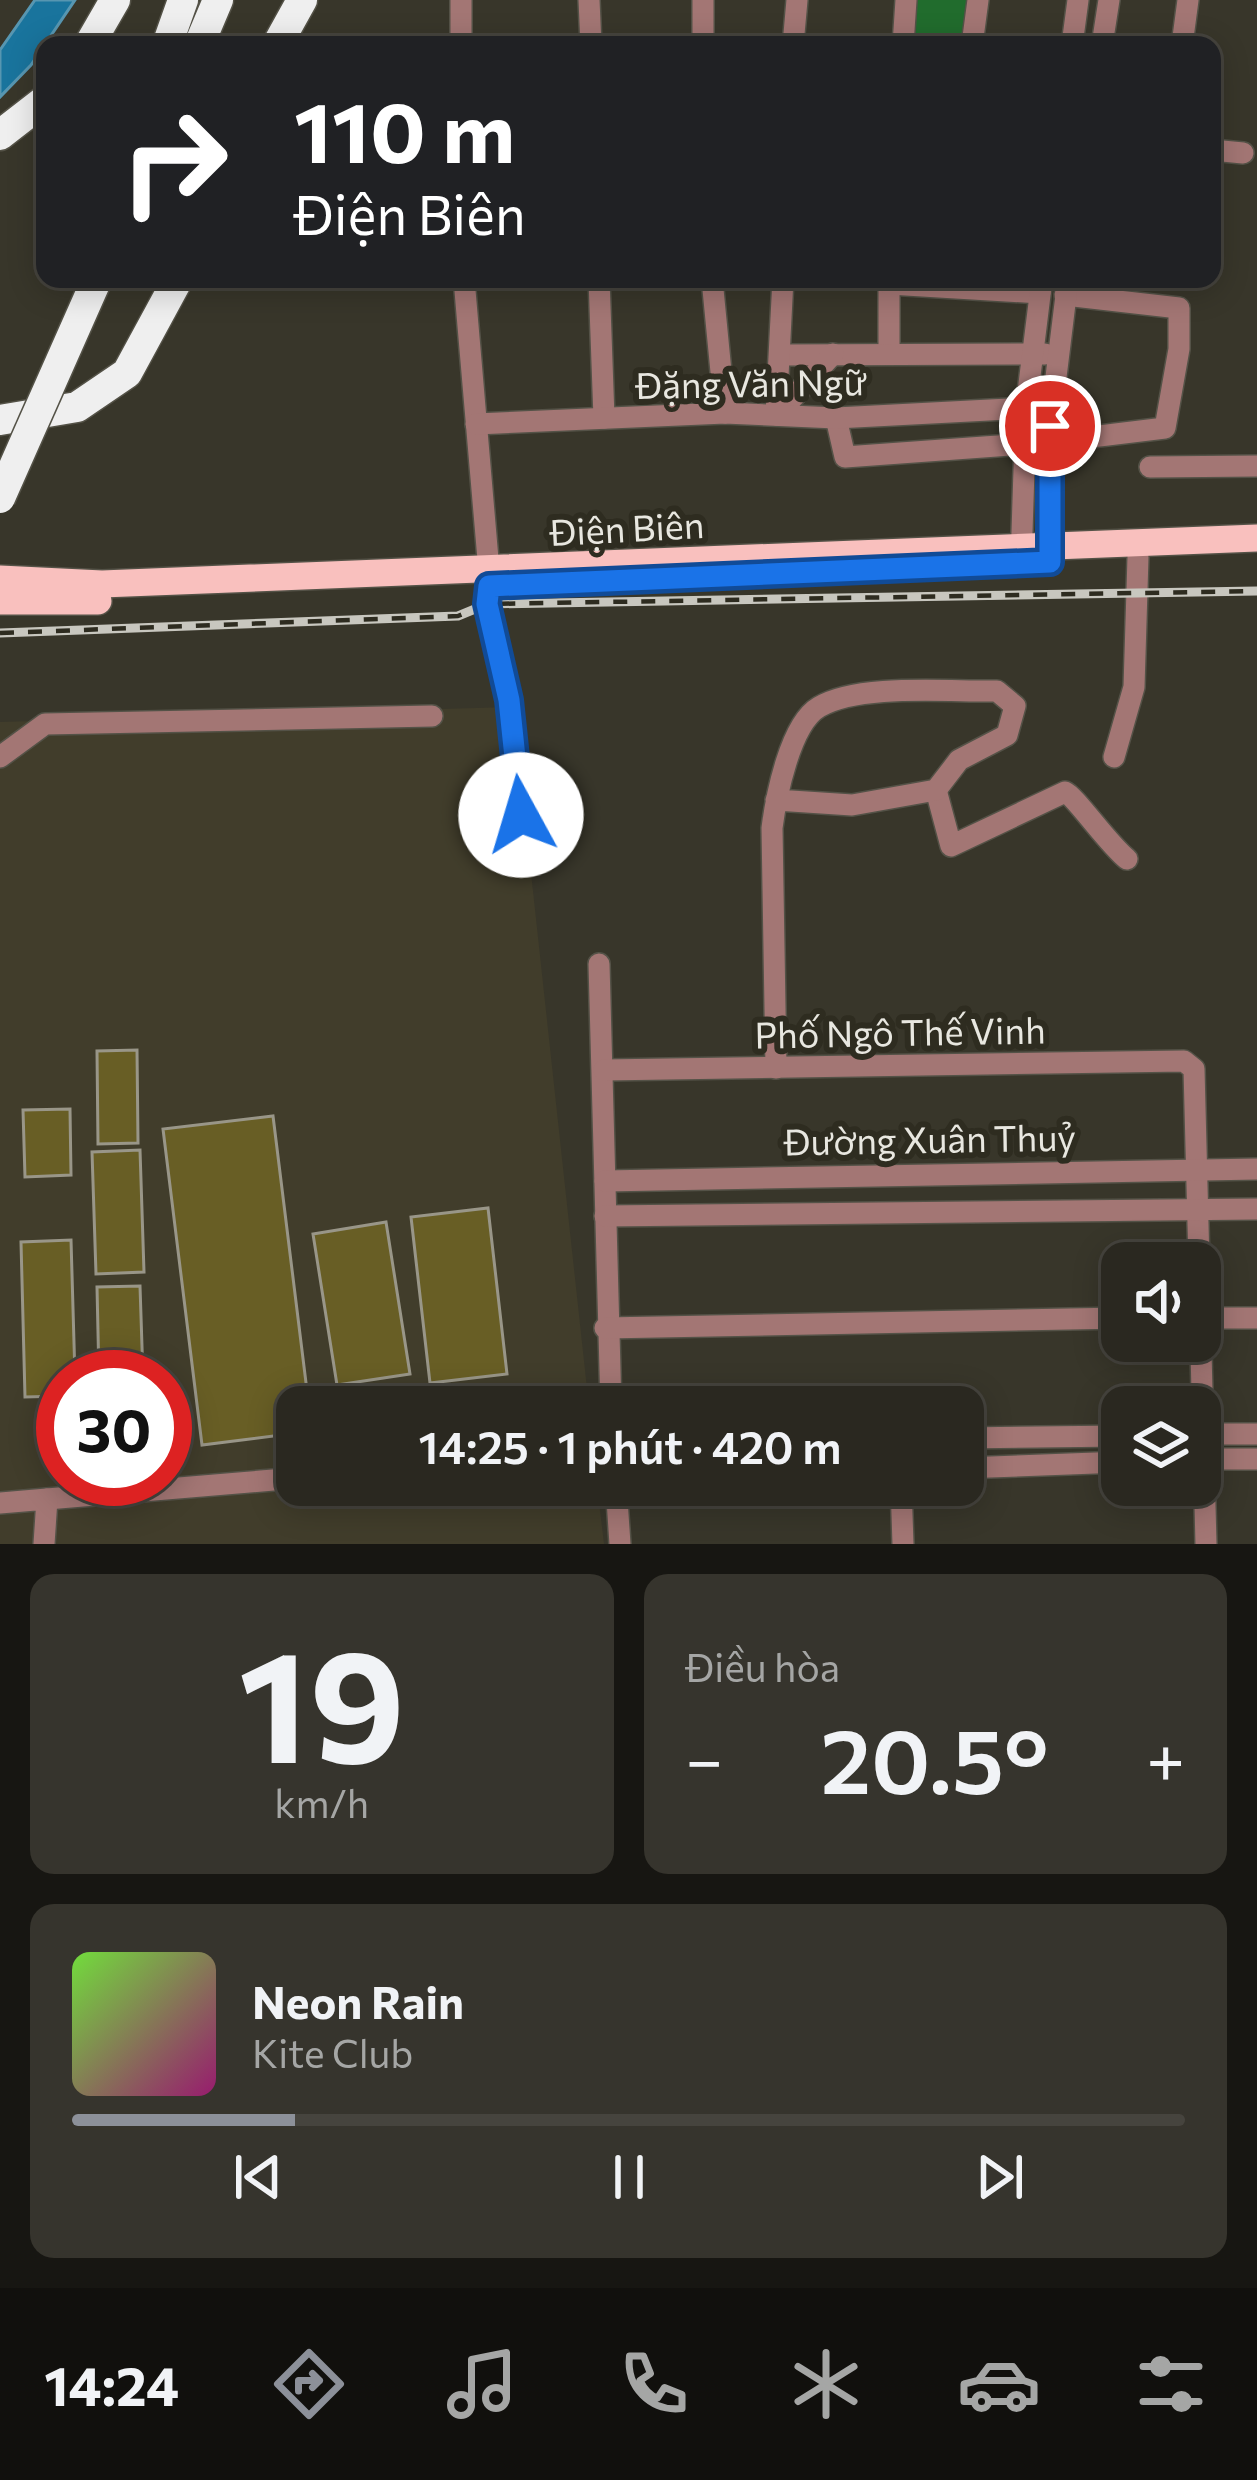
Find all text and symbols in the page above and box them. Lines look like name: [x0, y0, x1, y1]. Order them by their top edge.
text: 110 m: [294, 78, 515, 180]
icon: right: [96, 84, 252, 240]
text: Điện Biên: [294, 180, 526, 246]
street label: Đặng Văn Ngữ: [634, 358, 867, 406]
pin: [999, 375, 1101, 477]
icon: arrive: [1017, 393, 1083, 459]
street label: Điện Biên: [548, 501, 705, 553]
position arrow: [458, 752, 584, 878]
street label: Phố Ngô Thế Vinh: [754, 1006, 1046, 1056]
street label: Đường Xuân Thuỷ: [783, 1113, 1076, 1163]
map controls: [1101, 1242, 1221, 1506]
button: sound: [1101, 1242, 1221, 1362]
speed limit sign: 30: [36, 1350, 192, 1506]
button: layers: [1101, 1386, 1221, 1506]
text: 14:25 · 1 phút · 420 m: [419, 1418, 841, 1473]
text: 19: [238, 1604, 405, 1795]
text: Điều hòa: [686, 1642, 840, 1690]
text: 20.5°: [821, 1702, 1049, 1813]
text: −: [686, 1717, 723, 1798]
text: +: [1146, 1717, 1185, 1798]
text: km/h: [274, 1778, 369, 1826]
text: Neon Rain: [252, 1973, 464, 2028]
text: Kite Club: [252, 2028, 413, 2076]
icon: previous: [225, 2144, 291, 2210]
icon: pause: [596, 2144, 662, 2210]
icon: next: [967, 2144, 1033, 2210]
icon: directions: [267, 2342, 351, 2426]
icon: music: [440, 2342, 524, 2426]
icon: phone: [612, 2342, 696, 2426]
icon: climate: [784, 2342, 868, 2426]
icon: car: [957, 2342, 1041, 2426]
icon: filters: [1129, 2342, 1213, 2426]
text: 14:24: [44, 2351, 179, 2417]

